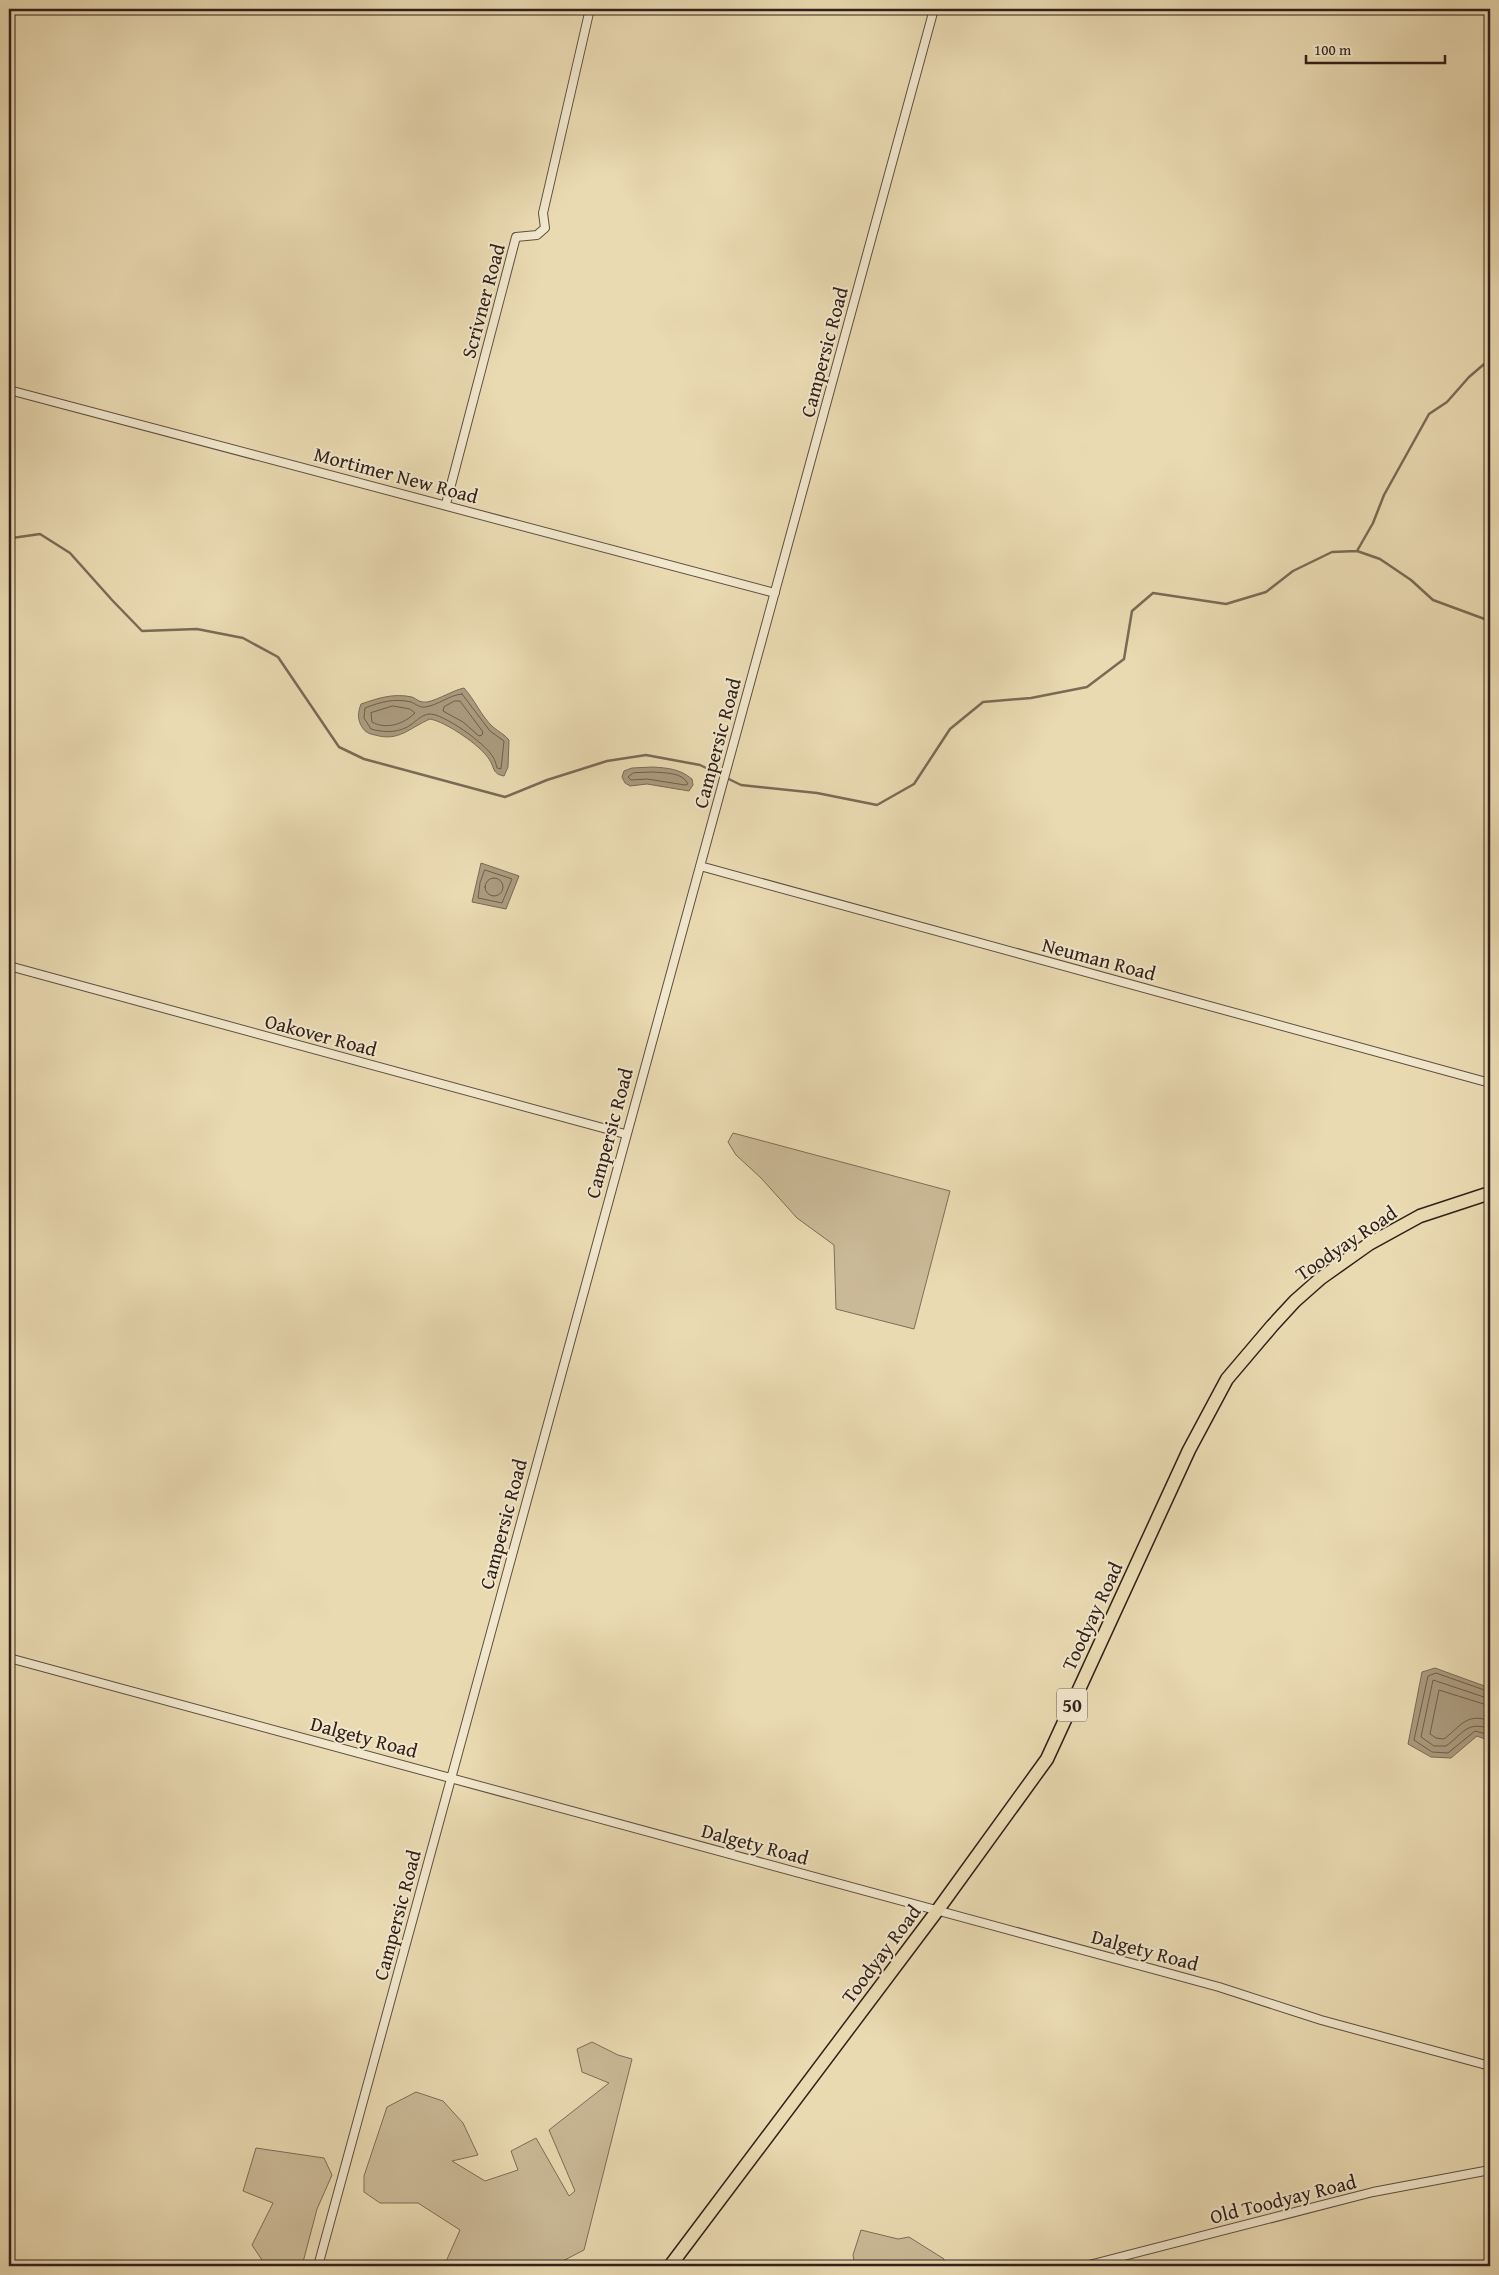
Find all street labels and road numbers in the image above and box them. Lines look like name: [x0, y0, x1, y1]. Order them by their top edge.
street label: Scrivner Road: [453, 240, 512, 361]
street label: Campersic Road: [792, 283, 855, 420]
street label: Mortimer New Road: [311, 439, 482, 510]
street label: Campersic Road: [685, 674, 748, 811]
street label: Neuman Road: [1039, 929, 1159, 988]
street label: Oakover Road: [262, 1006, 381, 1063]
street label: Campersic Road: [577, 1064, 640, 1201]
street label: Toodyay Road: [1289, 1198, 1403, 1287]
street label: Campersic Road: [471, 1455, 534, 1592]
street label: Toodyay Road: [1054, 1556, 1130, 1675]
road number: 50: [1057, 1688, 1087, 1722]
street label: Dalgety Road: [307, 1708, 421, 1765]
street label: Dalgety Road: [698, 1815, 812, 1872]
street label: Campersic Road: [365, 1846, 428, 1983]
street label: Toodyay Road: [834, 1898, 928, 2009]
street label: Dalgety Road: [1088, 1921, 1202, 1978]
street label: Old Toodyay Road: [1207, 2166, 1359, 2231]

